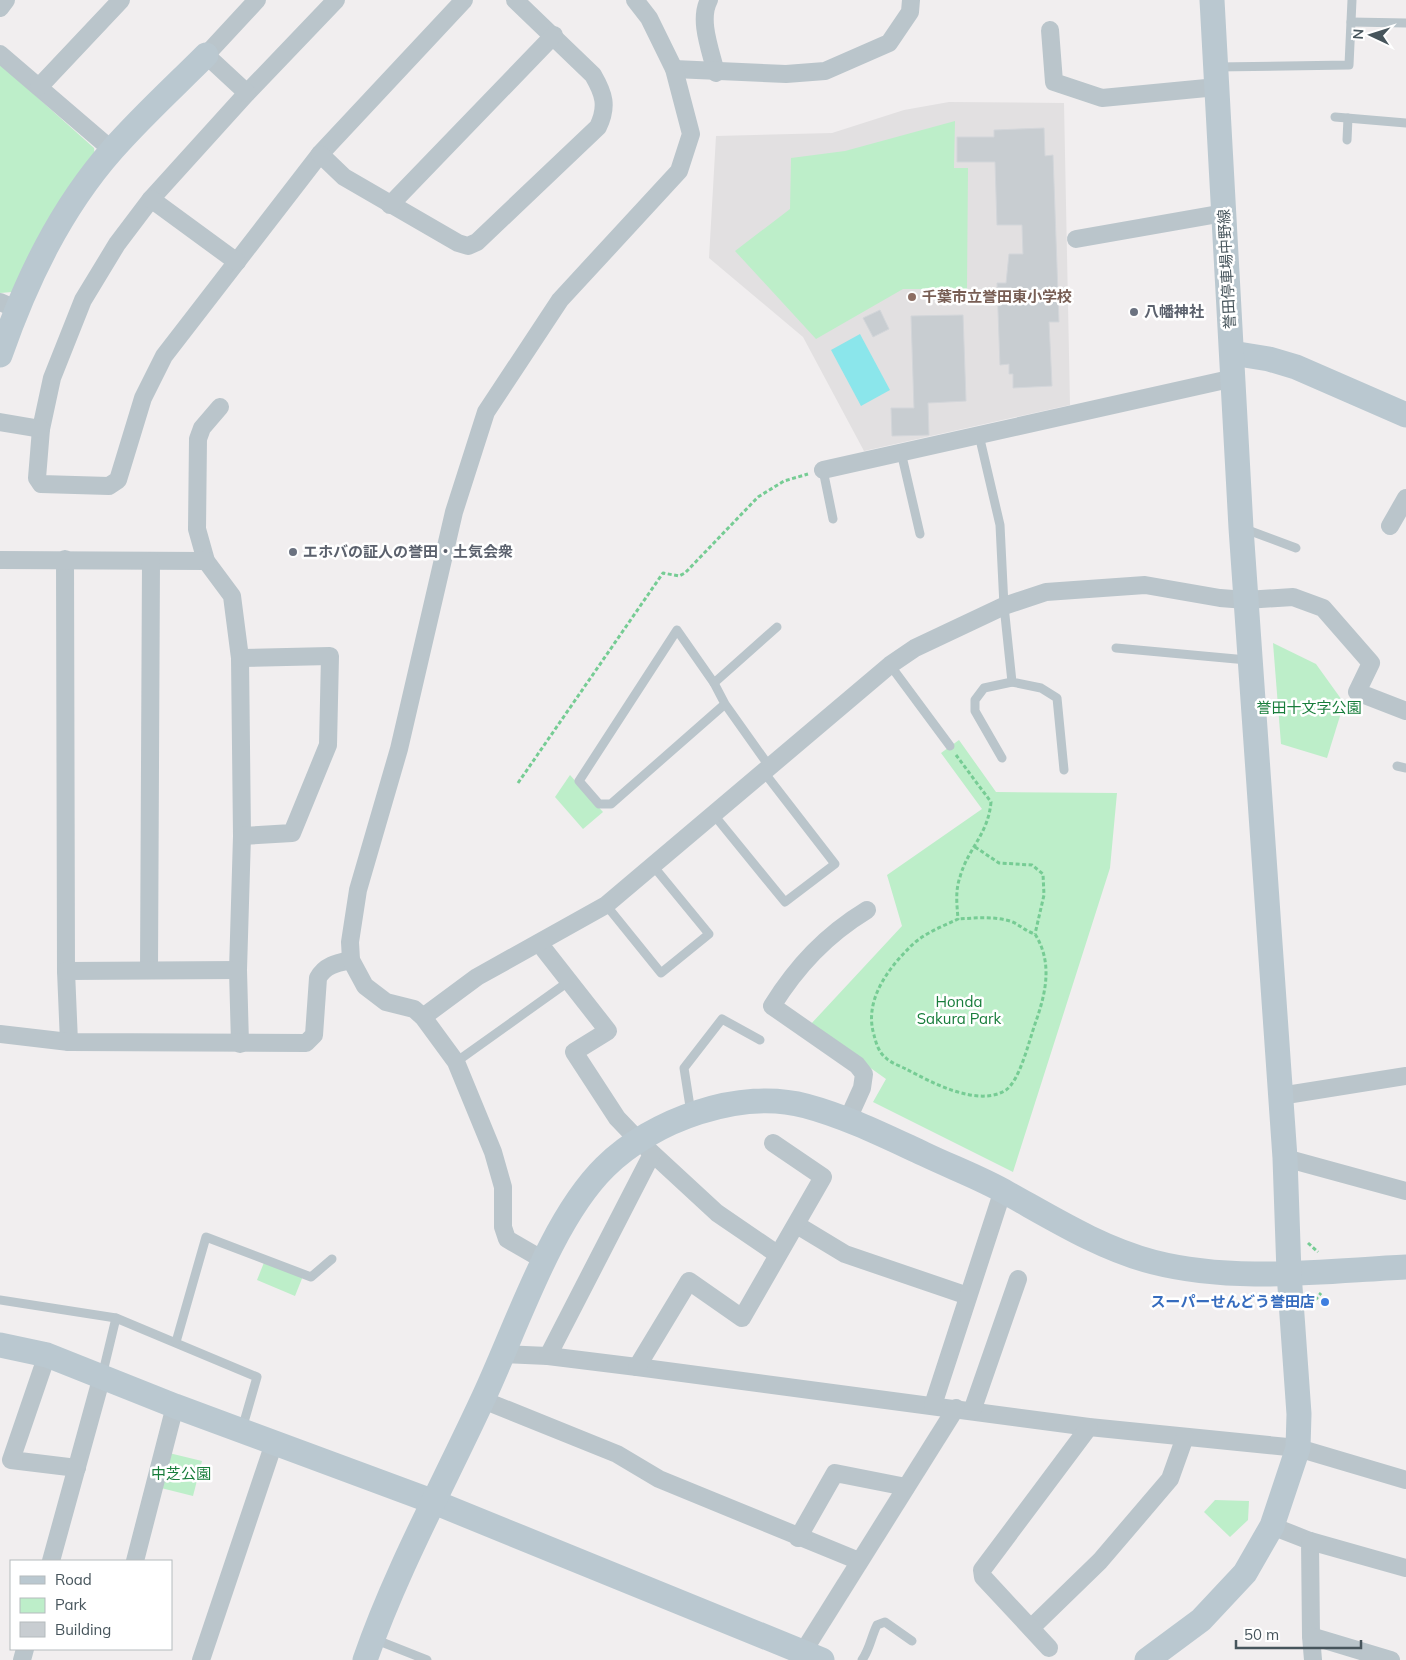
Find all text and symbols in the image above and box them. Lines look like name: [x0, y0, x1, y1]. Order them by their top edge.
north arrow: [1346, 10, 1396, 60]
text: N: [1349, 28, 1367, 40]
street label: 誉田停車場中野線: [1214, 209, 1239, 329]
place label: 千葉市立誉田東小学校: [922, 287, 1072, 306]
marker: 千葉市立誉田東小学校: [906, 291, 918, 303]
place label: 八幡神社: [1144, 302, 1204, 321]
marker: 八幡神社: [1128, 306, 1140, 318]
place label: エホバの証人の誉田・土気会衆: [303, 542, 513, 561]
marker: エホバの証人の誉田・土気会衆: [287, 546, 299, 558]
park label: 誉田十文字公園: [1256, 698, 1362, 717]
park label: Honda Sakura Park: [917, 992, 1002, 1028]
place label: スーパーせんどう誉田店: [1151, 1292, 1315, 1311]
marker: スーパーせんどう誉田店: [1319, 1296, 1331, 1308]
park label: 中芝公園: [151, 1464, 211, 1483]
legend: [10, 1560, 172, 1650]
text: Road: [55, 1570, 92, 1589]
text: Park: [55, 1595, 87, 1614]
scale bar: [1236, 1618, 1361, 1650]
text: Building: [55, 1620, 111, 1639]
text: 50 m: [1244, 1625, 1279, 1644]

